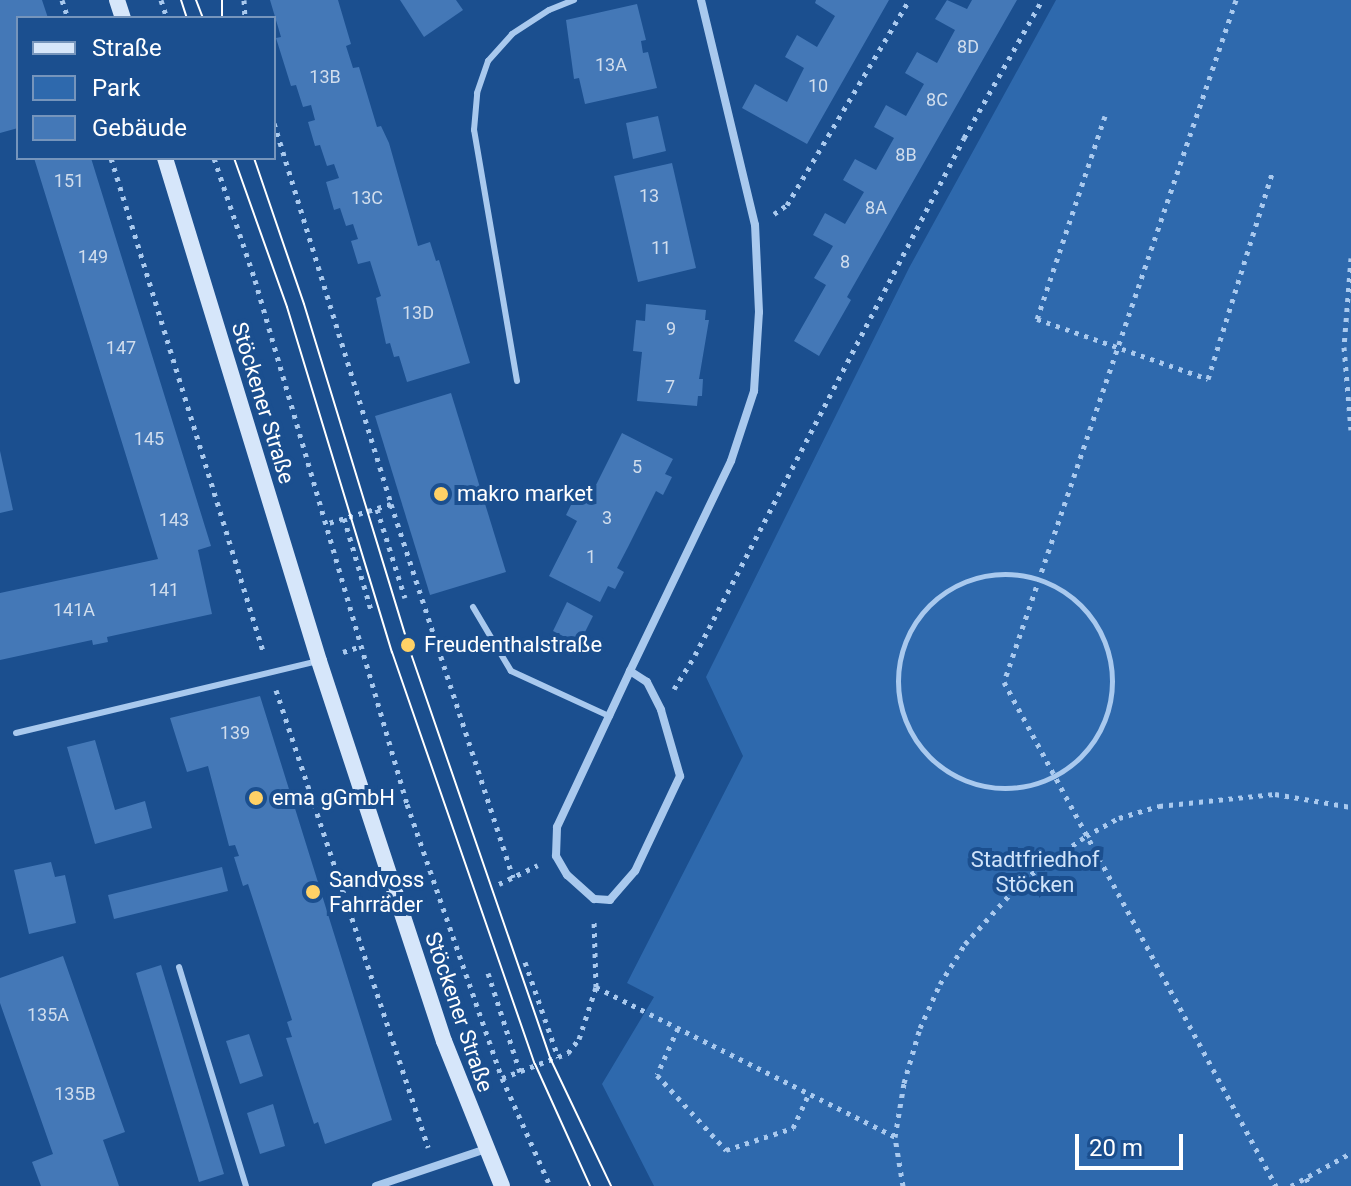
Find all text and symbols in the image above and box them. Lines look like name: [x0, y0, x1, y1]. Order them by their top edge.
legend: [16, 16, 276, 160]
text: Straße: [92, 34, 162, 62]
house number: 8D: [957, 36, 979, 58]
house number: 13A: [595, 54, 627, 76]
house number: 13B: [309, 66, 341, 88]
text: Park: [92, 74, 140, 102]
house number: 10: [808, 75, 828, 97]
house number: 8C: [926, 89, 948, 111]
text: Gebäude: [92, 114, 187, 142]
house number: 8B: [895, 144, 917, 166]
house number: 151: [54, 170, 84, 192]
house number: 13: [639, 185, 659, 207]
house number: 13C: [351, 187, 383, 209]
house number: 8A: [865, 197, 887, 219]
house number: 11: [651, 237, 671, 259]
house number: 149: [78, 246, 108, 268]
house number: 8: [840, 251, 850, 273]
house number: 13D: [402, 302, 434, 324]
house number: 9: [666, 318, 676, 340]
street label: Stöckener Straße: [226, 319, 300, 487]
house number: 147: [106, 337, 136, 359]
house number: 7: [665, 376, 675, 398]
house number: 145: [134, 428, 164, 450]
house number: 5: [632, 456, 642, 478]
place label: makro market: [457, 481, 593, 507]
marker: makro market: [432, 485, 450, 503]
house number: 3: [602, 507, 612, 529]
house number: 143: [159, 509, 189, 531]
house number: 1: [586, 546, 596, 568]
house number: 141: [149, 579, 179, 601]
house number: 141A: [53, 599, 95, 621]
place label: Freudenthalstraße: [424, 632, 602, 658]
marker: Freudenthalstraße: [399, 636, 417, 654]
house number: 139: [220, 722, 250, 744]
place label: ema gGmbH: [272, 785, 395, 811]
marker: ema gGmbH: [247, 789, 265, 807]
park label: Stadtfriedhof Stöcken: [971, 846, 1099, 898]
place label: Sandvoss Fahrräder: [329, 866, 424, 918]
marker: Sandvoss Fahrräder: [304, 883, 322, 901]
street label: Stöckener Straße: [419, 929, 499, 1095]
house number: 135A: [27, 1004, 69, 1026]
house number: 135B: [54, 1083, 96, 1105]
scale bar: [1079, 1118, 1187, 1168]
text: 20 m: [1089, 1134, 1143, 1162]

